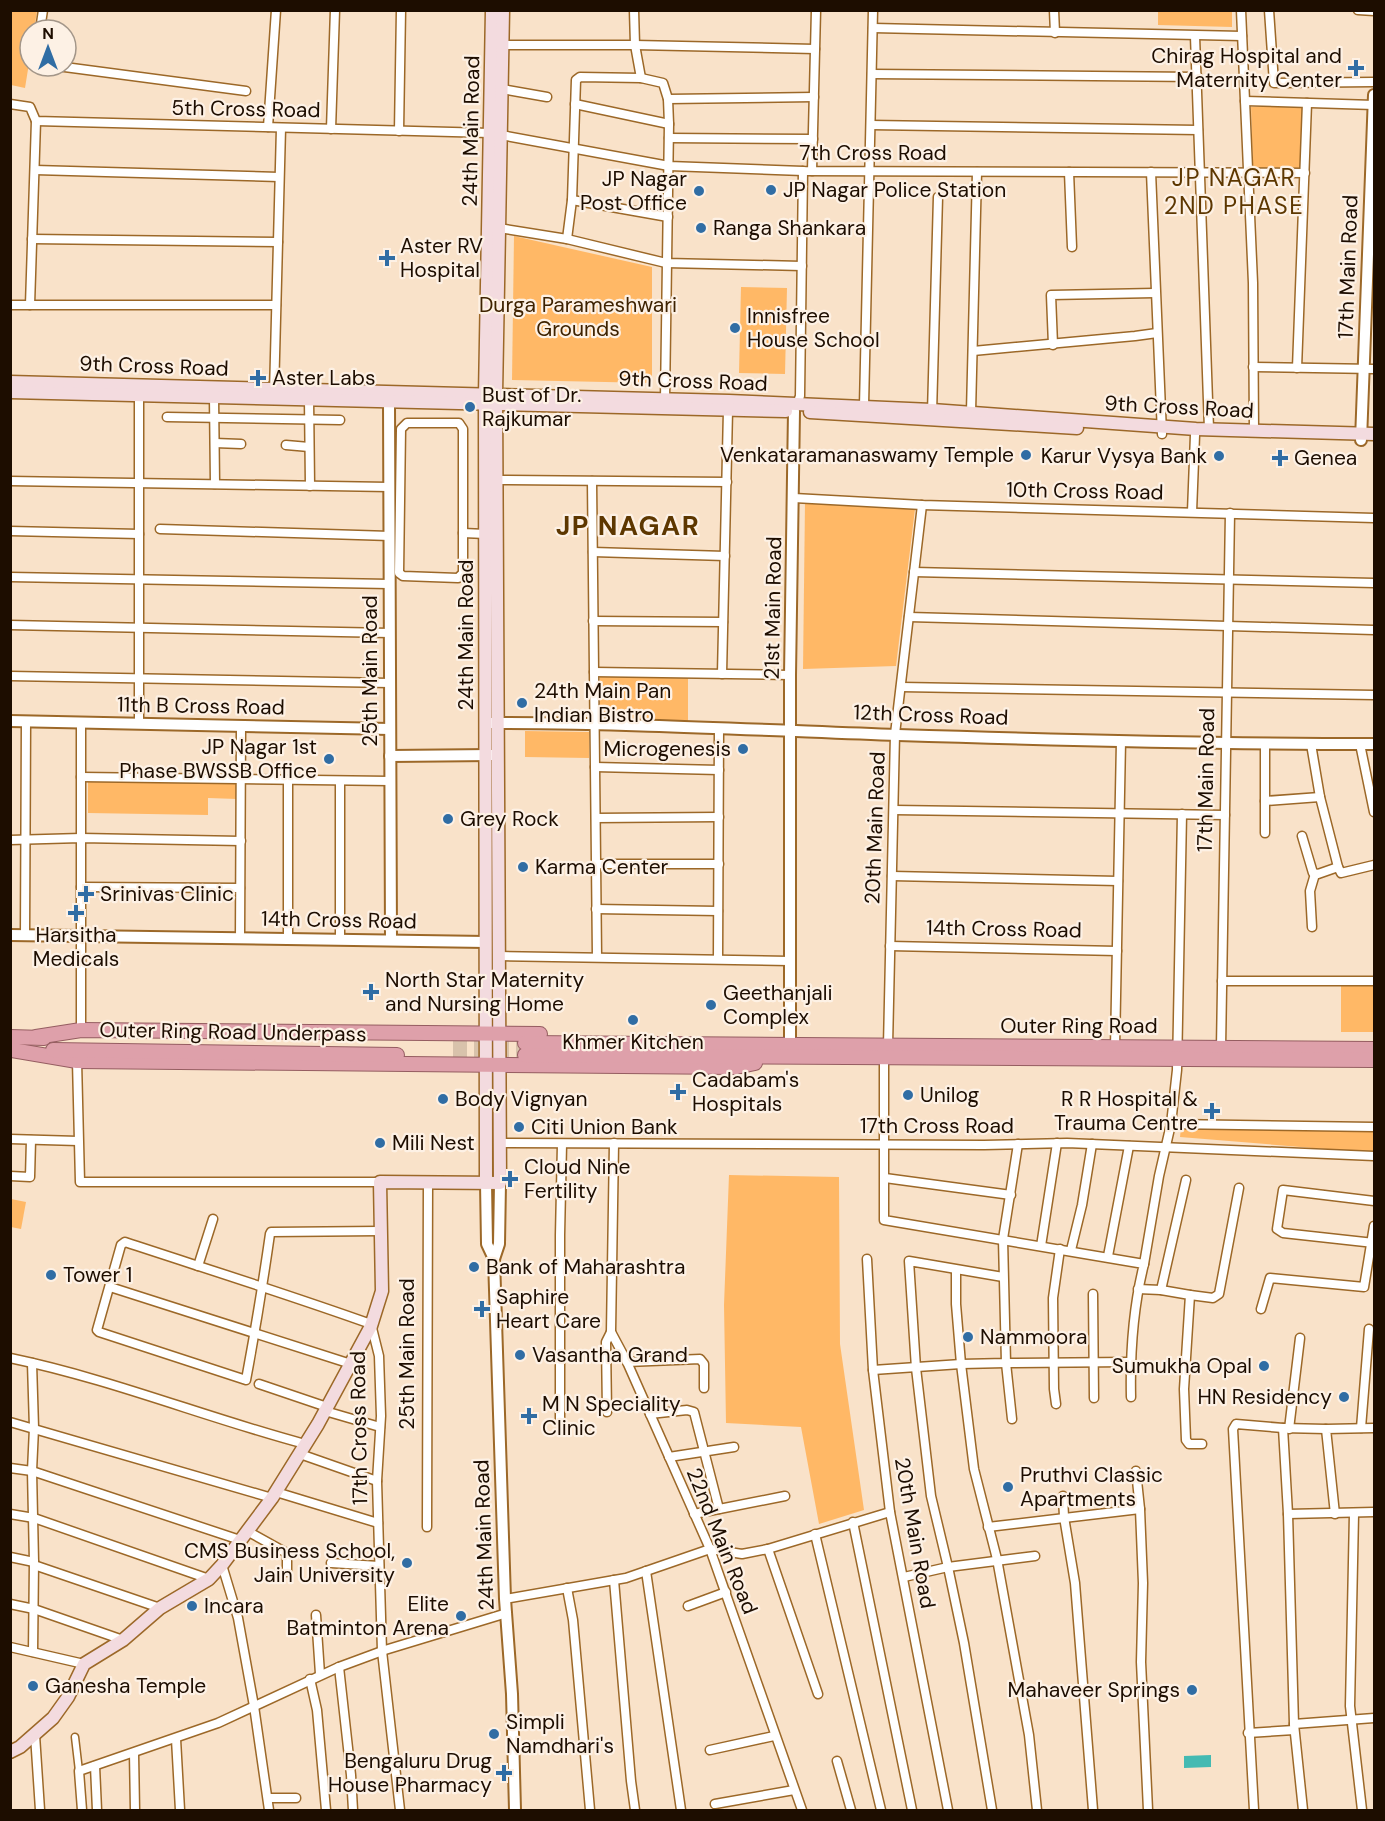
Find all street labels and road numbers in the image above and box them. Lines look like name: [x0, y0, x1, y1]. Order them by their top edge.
street label: 24th Main Road: [456, 55, 486, 207]
street label: 5th Cross Road: [171, 94, 321, 124]
street label: 7th Cross Road: [799, 139, 947, 167]
street label: 17th Main Road: [1331, 194, 1365, 340]
street label: 9th Cross Road: [79, 349, 229, 383]
street label: 9th Cross Road: [618, 364, 768, 398]
street label: 9th Cross Road: [1104, 389, 1254, 425]
street label: 10th Cross Road: [1006, 476, 1164, 506]
street label: 21st Main Road: [758, 536, 788, 680]
street label: 24th Main Road: [452, 559, 480, 711]
street label: 25th Main Road: [356, 595, 384, 747]
street label: 11th B Cross Road: [117, 691, 285, 721]
street label: 12th Cross Road: [853, 698, 1009, 732]
street label: 17th Main Road: [1191, 708, 1221, 852]
street label: 20th Main Road: [858, 751, 892, 905]
street label: 14th Cross Road: [261, 905, 417, 935]
street label: 14th Cross Road: [926, 914, 1082, 944]
street label: Outer Ring Road: [1000, 1012, 1158, 1040]
street label: Outer Ring Road Underpass: [99, 1016, 367, 1048]
street label: 17th Cross Road: [860, 1112, 1014, 1140]
street label: 25th Main Road: [393, 1278, 421, 1430]
street label: 17th Cross Road: [344, 1351, 374, 1505]
street label: 20th Main Road: [888, 1455, 942, 1611]
street label: 24th Main Road: [467, 1459, 501, 1611]
street label: 22nd Main Road: [680, 1464, 764, 1618]

